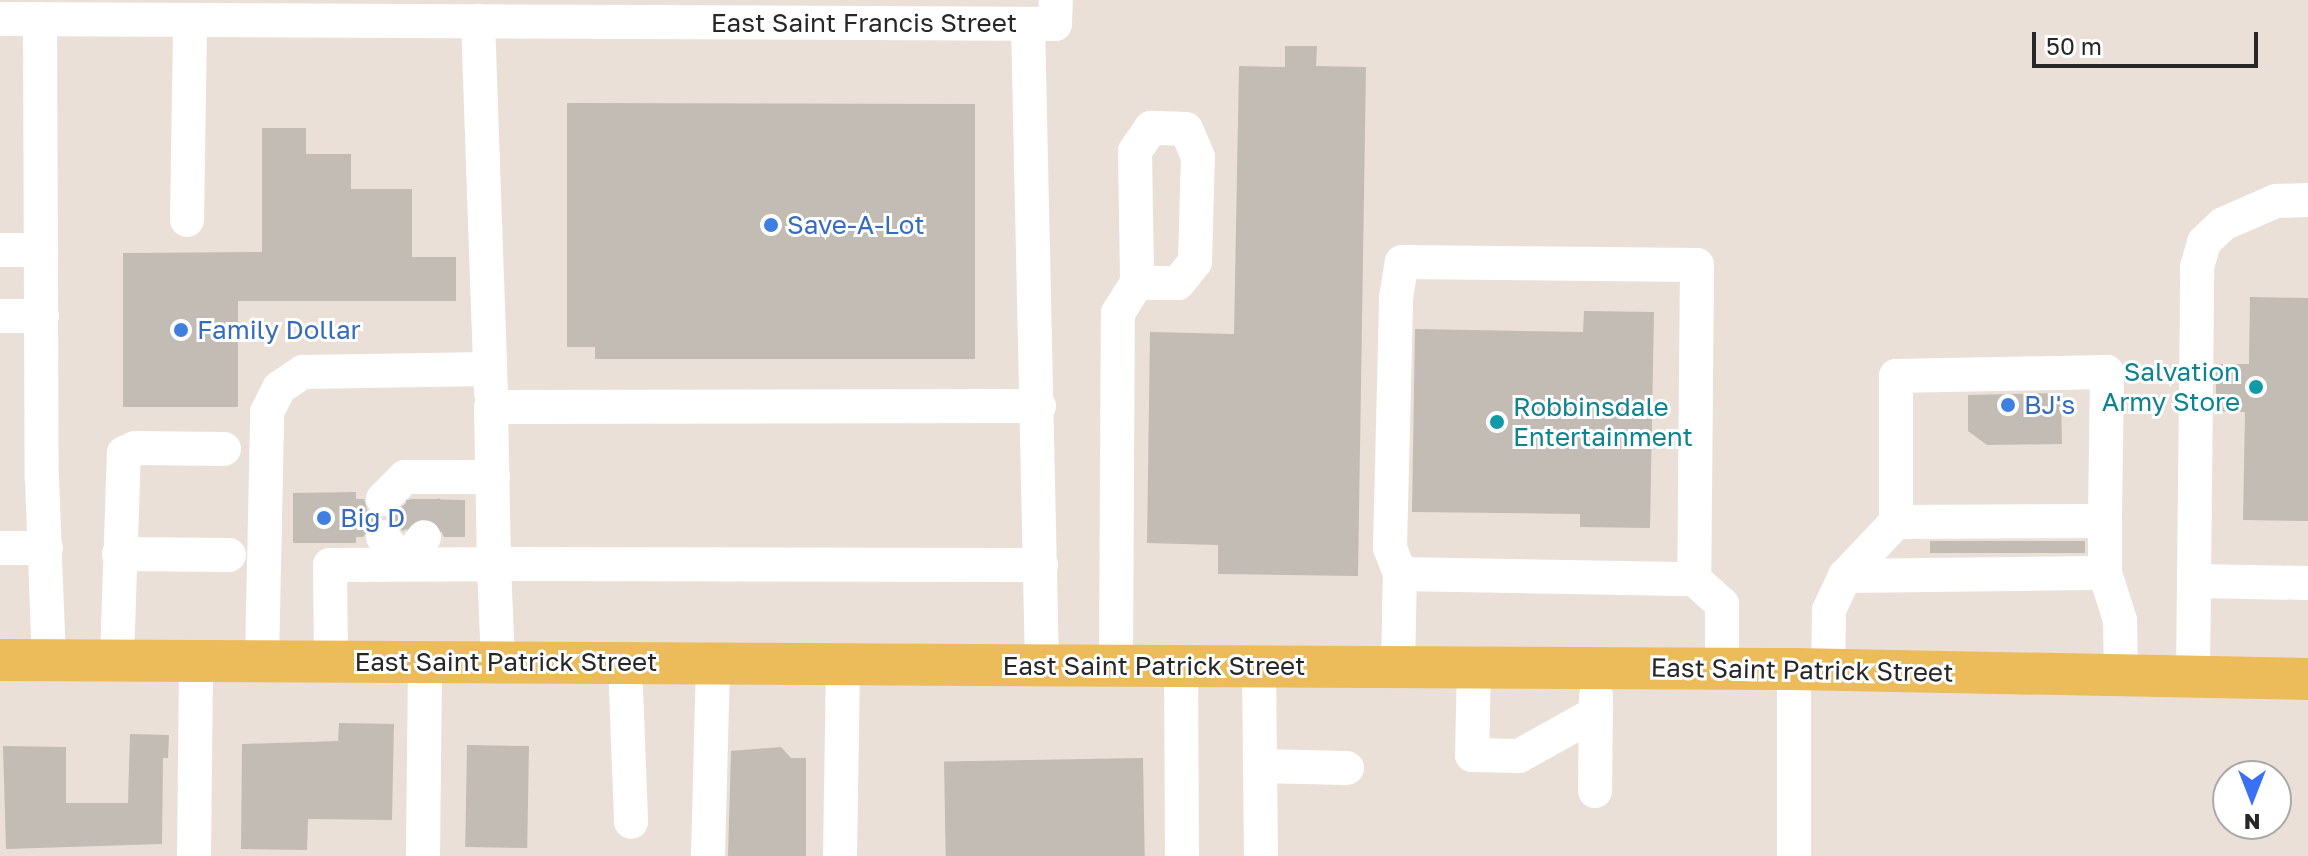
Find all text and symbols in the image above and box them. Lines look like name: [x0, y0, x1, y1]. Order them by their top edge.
street label: East Saint Francis Street: [711, 7, 1017, 39]
scale bar: [2036, 16, 2262, 66]
text: 50 m: [2046, 31, 2102, 60]
place label: Save-A-Lot: [787, 209, 925, 241]
marker: Save-A-Lot: [762, 216, 780, 234]
place label: Family Dollar: [197, 314, 361, 346]
marker: Family Dollar: [172, 321, 190, 339]
place label: Salvation Army Store: [2102, 356, 2240, 418]
marker: Salvation Army Store: [2247, 378, 2265, 396]
place label: BJ's: [2024, 389, 2075, 421]
place label: Robbinsdale Entertainment: [1513, 391, 1693, 452]
marker: BJ's: [1999, 396, 2017, 414]
marker: Robbinsdale Entertainment: [1488, 413, 1506, 431]
place label: Big D: [340, 502, 405, 534]
marker: Big D: [315, 509, 333, 527]
street label: East Saint Patrick Street: [355, 646, 657, 678]
street label: East Saint Patrick Street: [1003, 650, 1305, 682]
street label: East Saint Patrick Street: [1650, 652, 1954, 688]
north arrow: [2212, 760, 2292, 840]
text: N: [2244, 809, 2260, 836]

